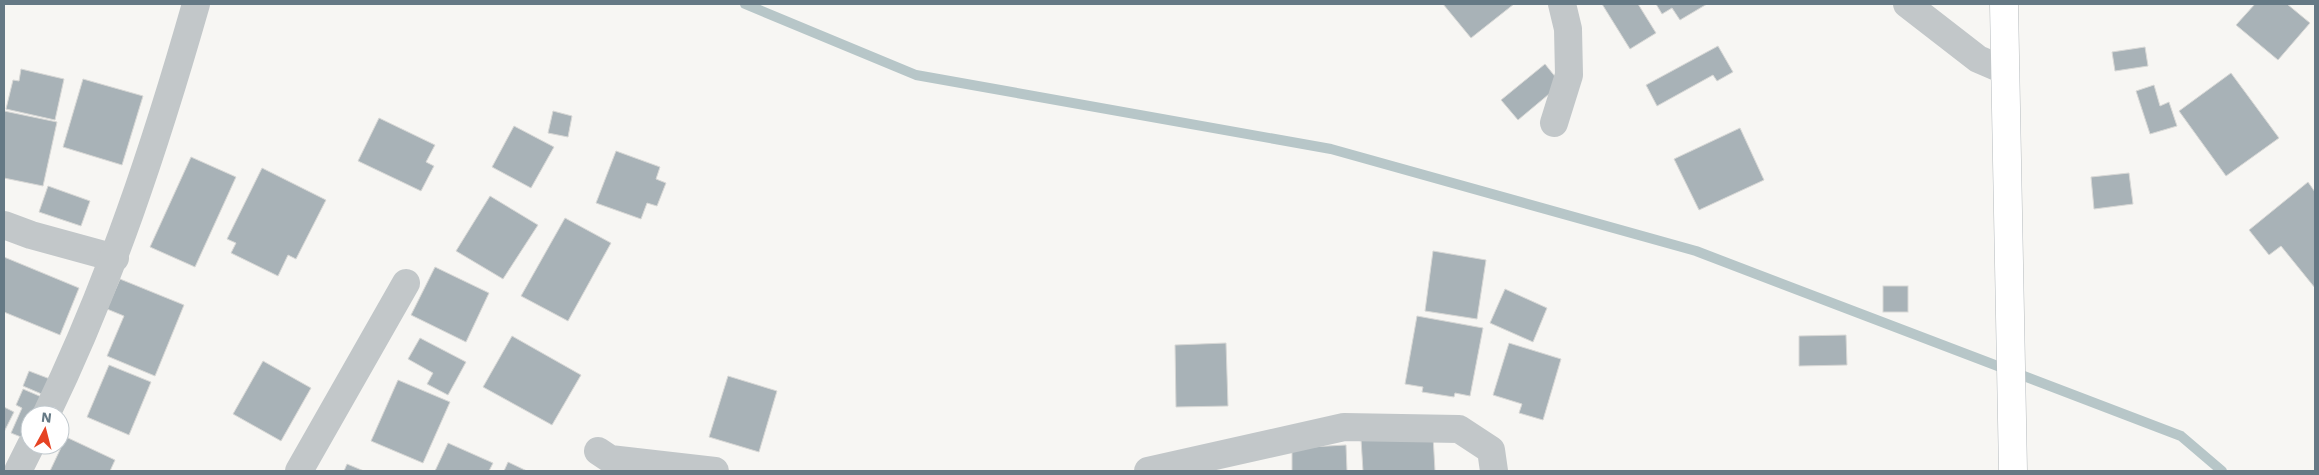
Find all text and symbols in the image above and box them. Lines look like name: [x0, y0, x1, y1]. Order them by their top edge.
north arrow: [20, 405, 70, 455]
text: N: [40, 409, 53, 426]

